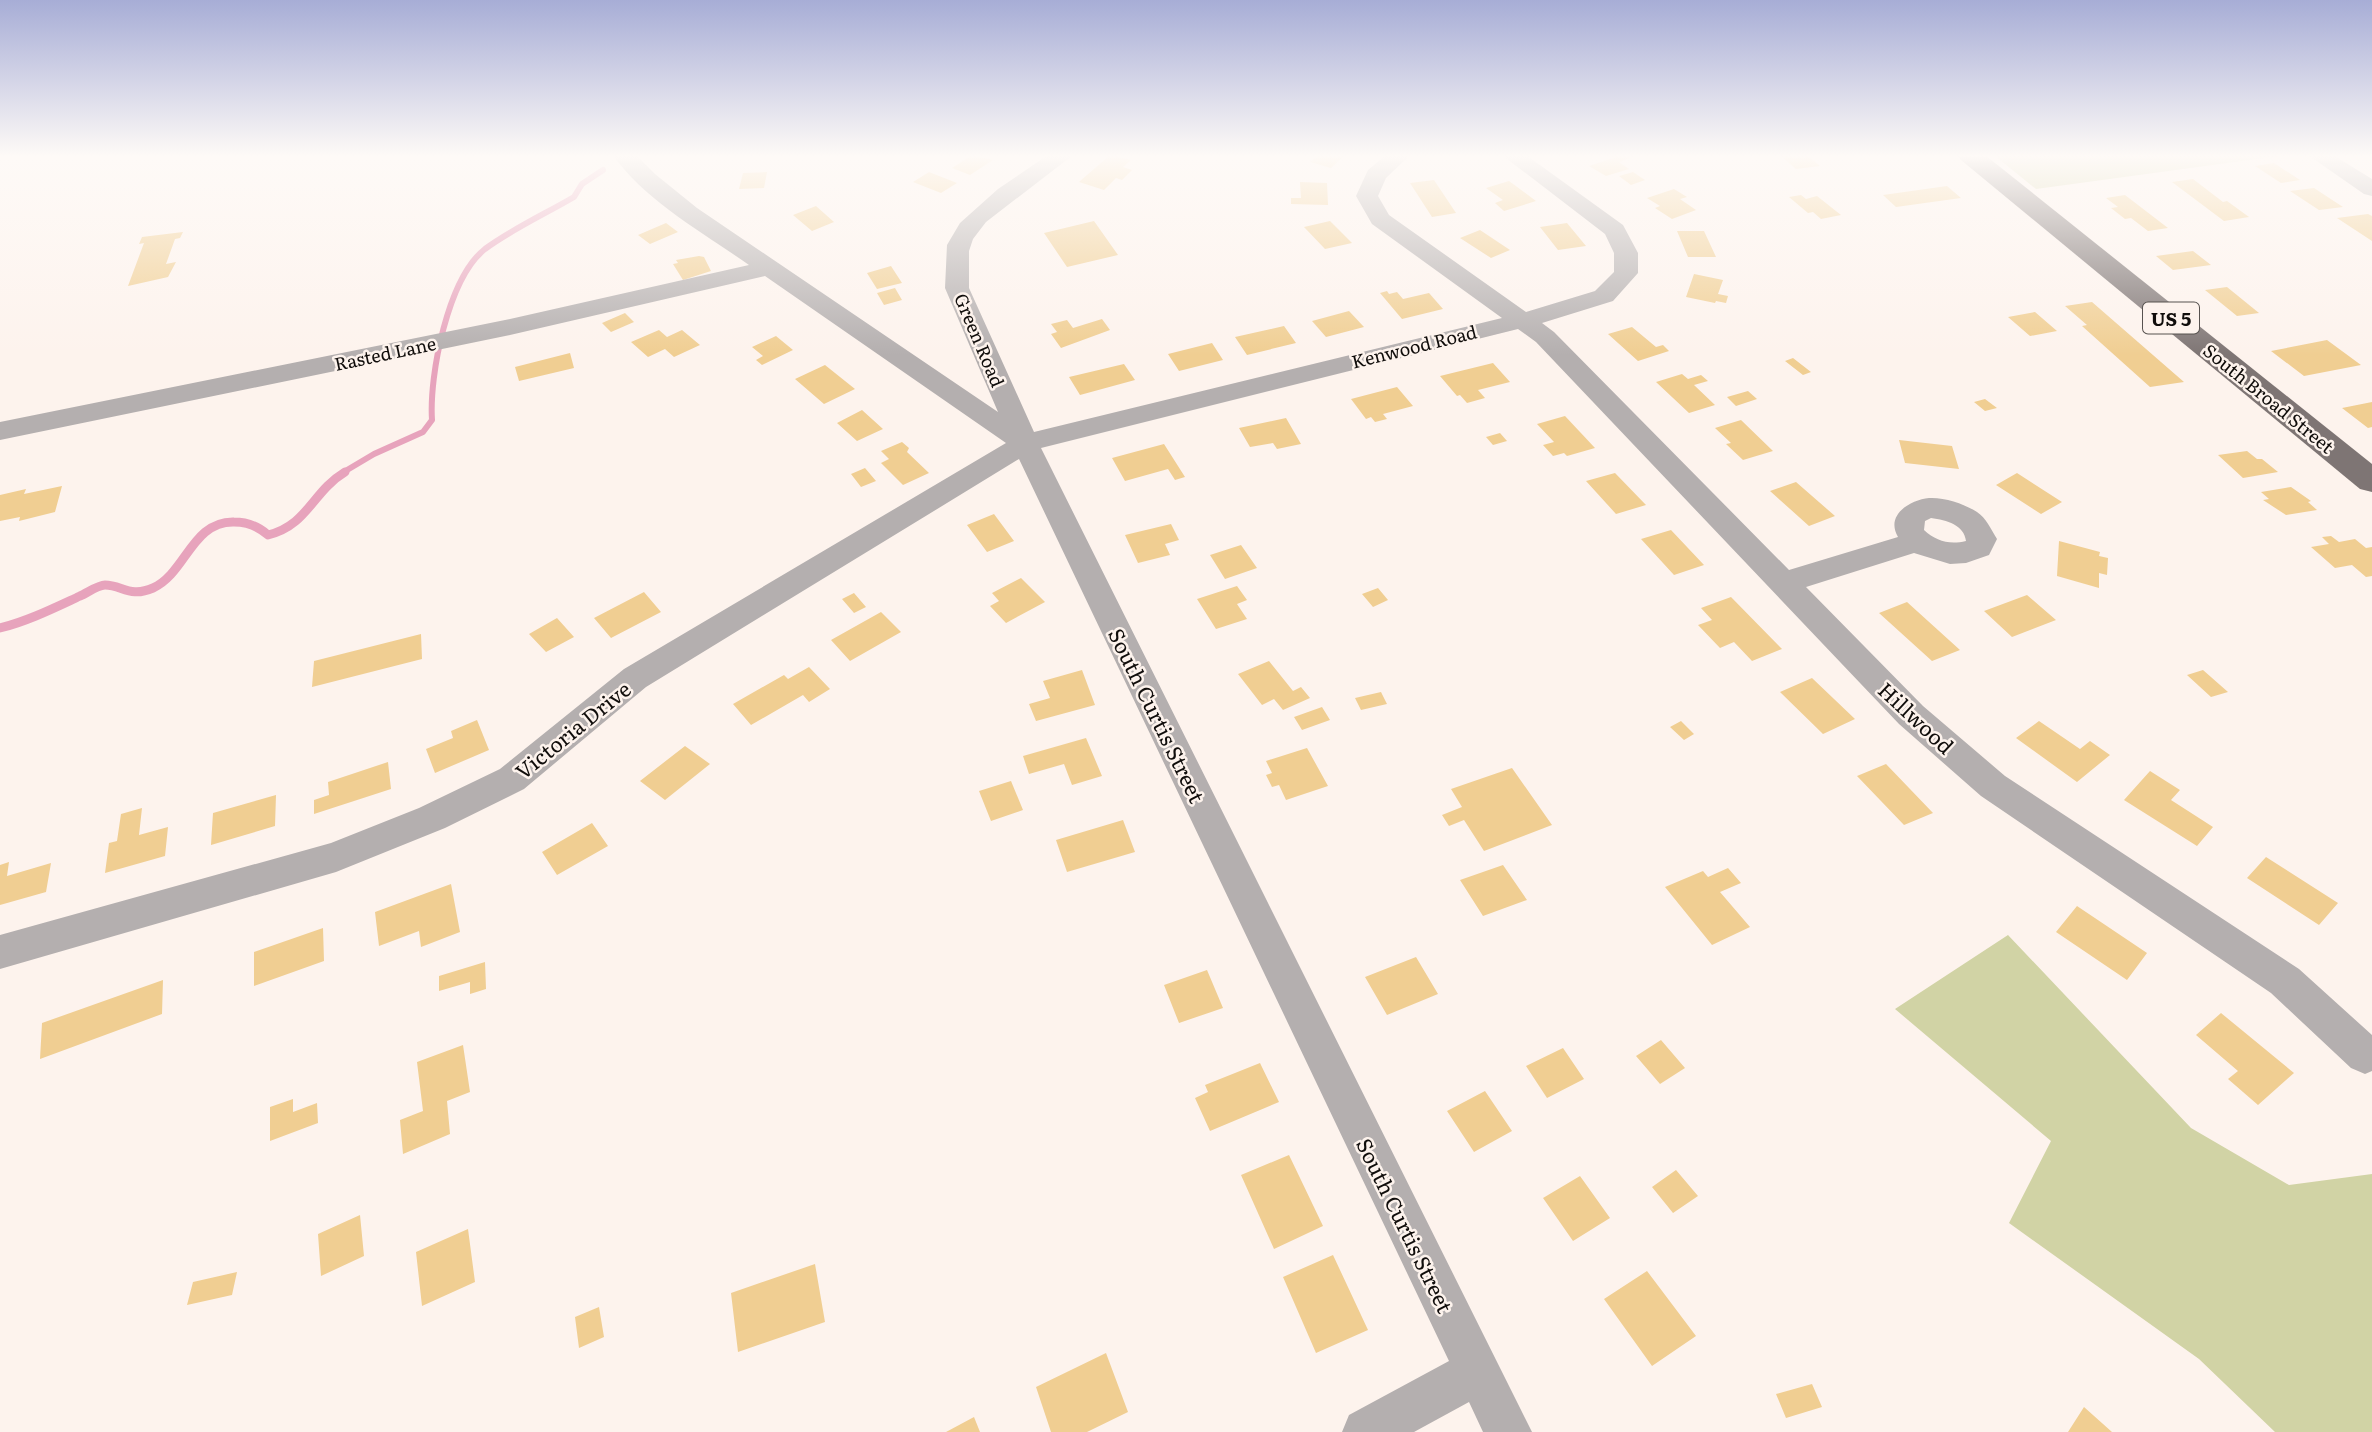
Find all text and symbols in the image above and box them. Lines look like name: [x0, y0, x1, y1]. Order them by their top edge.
street label: Green Road: [948, 289, 1012, 391]
road number: US 5: [2143, 302, 2199, 334]
street label: Kenwood Road: [1349, 317, 1479, 375]
street label: Rasted Lane: [332, 329, 438, 377]
street label: South Broad Street: [2198, 337, 2341, 460]
street label: South Curtis Street: [1102, 622, 1214, 808]
street label: Victoria Drive: [508, 673, 637, 785]
street label: Hillwood: [1872, 674, 1962, 760]
street label: South Curtis Street: [1350, 1132, 1462, 1318]

